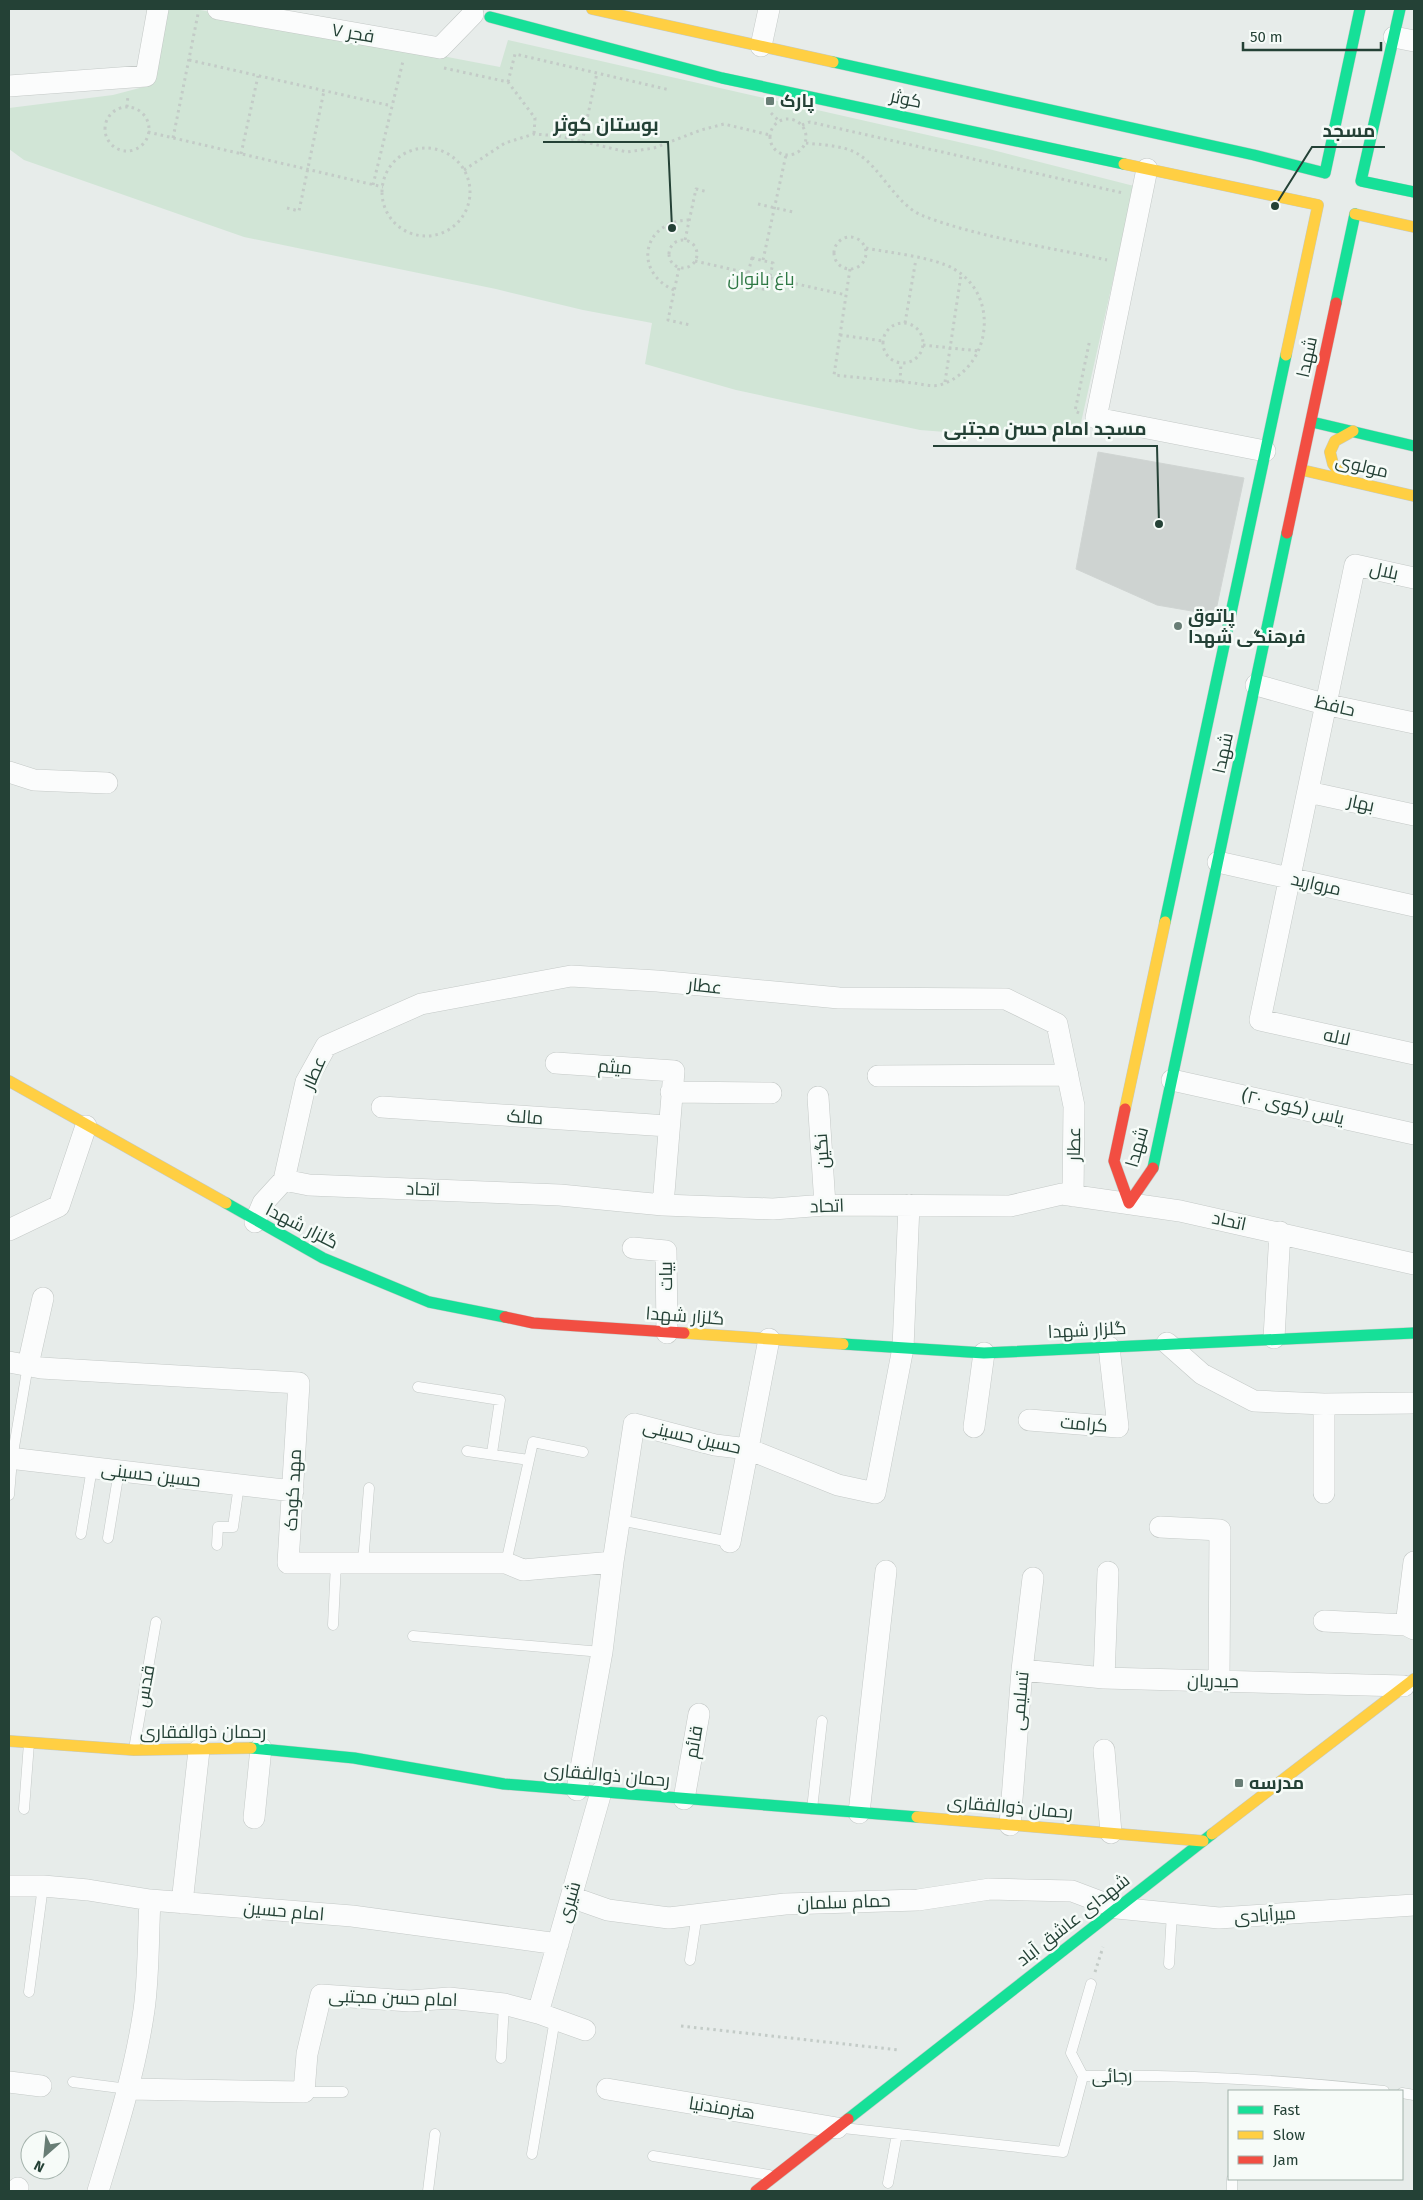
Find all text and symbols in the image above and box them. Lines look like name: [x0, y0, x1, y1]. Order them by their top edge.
street label: فجر ۷: [330, 18, 376, 48]
scale bar: [1243, 20, 1380, 52]
text: 50 m: [1250, 28, 1283, 46]
street label: کوثر: [887, 85, 924, 113]
place label: پارک: [780, 90, 814, 113]
marker: پارک: [764, 95, 776, 107]
callout: بوستان کوثر: [543, 108, 668, 142]
text: بوستان کوثر: [552, 113, 659, 136]
callout: مسجد: [1312, 113, 1385, 147]
text: مسجد: [1323, 119, 1375, 142]
park label: باغ بانوان: [728, 268, 794, 291]
street label: شهدا: [1292, 335, 1322, 379]
callout: مسجد امام حسن مجتبی: [933, 412, 1157, 446]
text: مسجد امام حسن مجتبی: [943, 417, 1147, 442]
street label: مولوی: [1333, 449, 1391, 483]
street label: بلال: [1368, 557, 1400, 585]
place label: پاتوق فرهنگی شهدا: [1188, 605, 1306, 648]
marker: پاتوق فرهنگی شهدا: [1172, 620, 1184, 632]
street label: حافظ: [1313, 691, 1357, 721]
street label: شهدا: [1208, 731, 1238, 775]
street label: بهار: [1345, 789, 1376, 817]
street label: مروارید: [1289, 868, 1343, 900]
street label: عطار: [686, 973, 723, 999]
street label: لاله: [1322, 1023, 1352, 1051]
street label: عطار: [297, 1053, 331, 1094]
street label: میثم: [597, 1055, 633, 1080]
street label: یاس (کوی ۲۰): [1239, 1084, 1347, 1130]
street label: مالک: [506, 1105, 544, 1129]
street label: شهدا: [1121, 1124, 1153, 1170]
street label: عطار: [1063, 1127, 1085, 1162]
street label: نگین: [810, 1133, 834, 1169]
street label: اتحاد: [405, 1177, 441, 1201]
street label: اتحاد: [809, 1194, 845, 1218]
street label: گلزار شهدا: [262, 1198, 342, 1254]
street label: اتحاد: [1210, 1207, 1248, 1235]
street label: بیات: [655, 1261, 677, 1291]
street label: گلزار شهدا: [645, 1302, 725, 1330]
street label: گلزار شهدا: [1047, 1317, 1127, 1343]
street label: کرامت: [1059, 1411, 1109, 1437]
street label: حسین حسینی: [641, 1415, 743, 1459]
street label: مهد کودک: [280, 1448, 306, 1532]
street label: حسین حسینی: [100, 1458, 202, 1492]
street label: قدس: [130, 1663, 160, 1709]
street label: تسلیمی: [1006, 1670, 1034, 1731]
street label: حیدریان: [1187, 1670, 1239, 1692]
street label: رحمان ذوالفقاری: [140, 1721, 266, 1743]
street label: قائم: [680, 1724, 709, 1760]
street label: رحمان ذوالفقاری: [543, 1759, 671, 1791]
place label: مدرسه: [1249, 1772, 1304, 1794]
marker: مدرسه: [1233, 1777, 1245, 1789]
street label: رحمان ذوالفقاری: [946, 1791, 1074, 1823]
street label: شهدای عاشق آباد: [1012, 1869, 1135, 1972]
street label: شیری: [553, 1879, 585, 1925]
street label: حمام سلمان: [797, 1889, 891, 1916]
street label: امام حسین: [243, 1897, 325, 1926]
street label: میرآبادی: [1233, 1902, 1297, 1928]
street label: امام حسن مجتبی: [328, 1985, 458, 2012]
street label: رجائی: [1091, 2064, 1133, 2088]
legend: [1228, 2090, 1403, 2180]
street label: هنرمندنیا: [687, 2092, 757, 2124]
text: Fast: [1273, 2101, 1300, 2119]
text: Slow: [1273, 2126, 1305, 2144]
north arrow: [20, 2130, 70, 2180]
text: Jam: [1273, 2151, 1299, 2169]
text: N: [31, 2156, 47, 2176]

